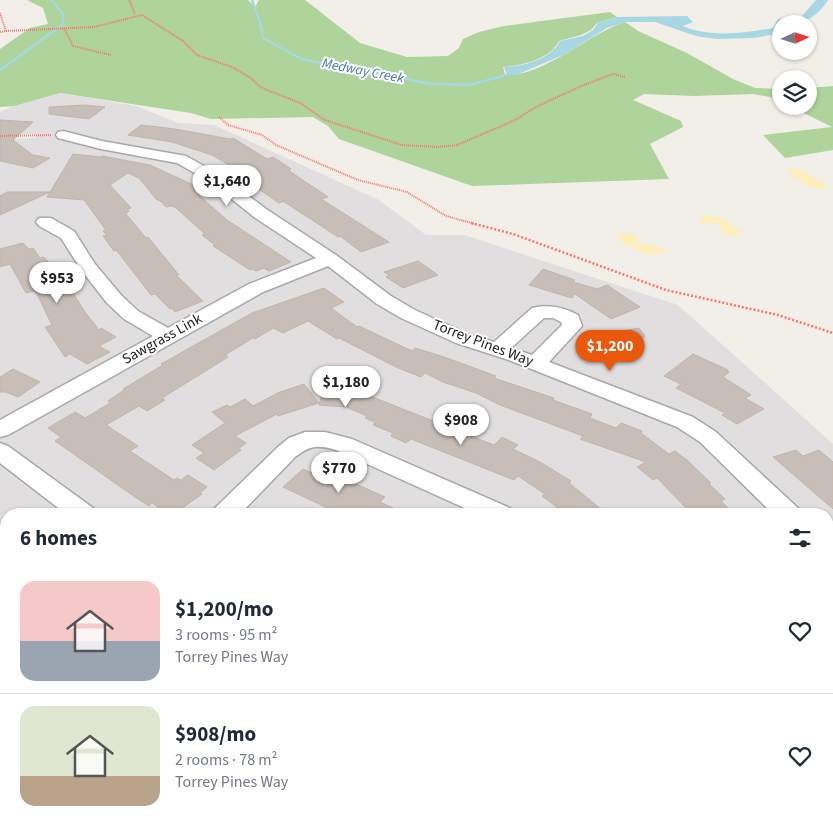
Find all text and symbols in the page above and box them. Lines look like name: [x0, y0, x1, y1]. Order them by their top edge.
north arrow: [772, 15, 818, 60]
map controls: [772, 15, 817, 115]
water label: Medway Creek: [320, 53, 406, 89]
button: layers: [772, 70, 817, 115]
pin: $1,640: [186, 164, 268, 207]
text: $1,640: [203, 170, 251, 192]
pin: $953: [27, 262, 87, 304]
text: $953: [40, 267, 74, 289]
street label: Sawgrass Link: [118, 308, 206, 370]
street label: Torrey Pines Way: [430, 314, 536, 372]
pin: $1,200: [569, 330, 651, 372]
text: $1,200: [586, 335, 634, 357]
pin: $1,180: [305, 366, 387, 408]
text: $1,180: [322, 371, 370, 393]
pin: $908: [431, 404, 491, 446]
text: $908: [444, 409, 478, 431]
pin: $770: [309, 452, 369, 494]
text: $770: [322, 457, 356, 479]
text: 6 homes: [20, 523, 97, 553]
icon: filters: [786, 524, 814, 552]
text: $1,200/mo: [175, 594, 274, 624]
icon: home: [60, 601, 120, 661]
icon: heart: [786, 617, 814, 645]
text: 3 rooms · 95 m²: [175, 624, 277, 646]
text: Torrey Pines Way: [175, 646, 288, 668]
text: $908/mo: [175, 719, 256, 749]
icon: home: [60, 726, 120, 786]
icon: heart: [786, 742, 814, 770]
text: 2 rooms · 78 m²: [175, 749, 277, 771]
text: Torrey Pines Way: [175, 771, 288, 793]

